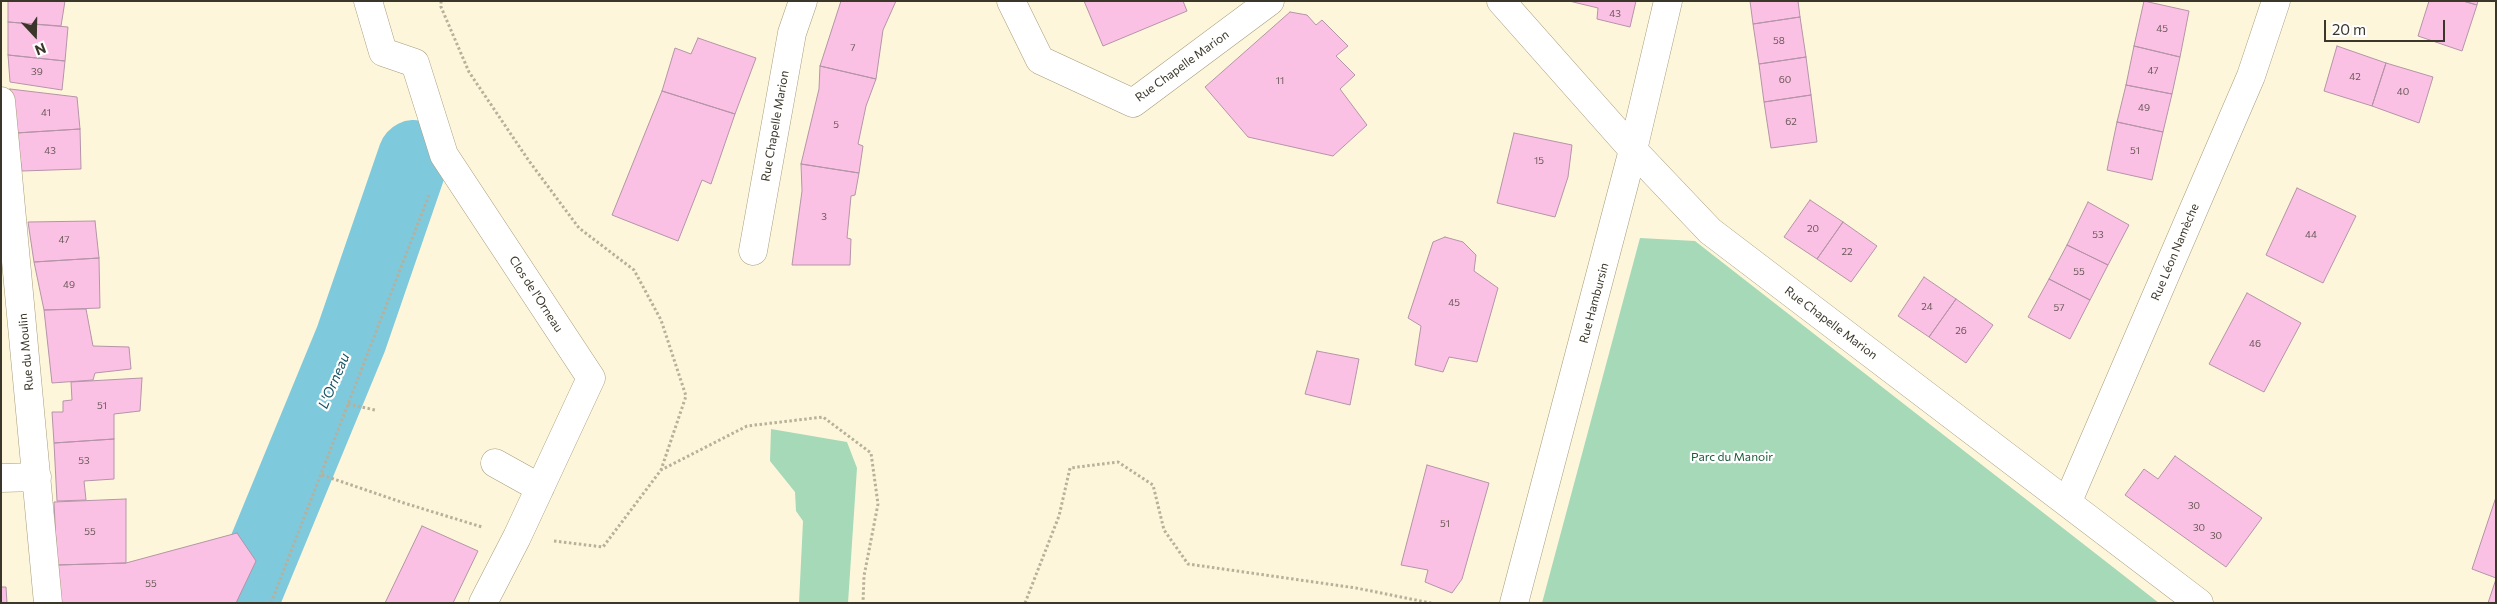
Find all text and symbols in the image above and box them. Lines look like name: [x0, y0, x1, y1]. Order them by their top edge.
house number: 43: [1609, 8, 1621, 20]
north arrow: [10, 10, 60, 60]
scale bar: [2327, 10, 2448, 42]
text: 20 m: [2332, 20, 2366, 38]
house number: 45: [2156, 23, 2168, 35]
street label: Rue Chapelle Marion: [1132, 27, 1232, 105]
house number: 58: [1773, 35, 1785, 47]
text: N: [33, 40, 49, 59]
house number: 7: [850, 42, 856, 54]
house number: 47: [2147, 65, 2159, 77]
house number: 39: [31, 66, 43, 78]
street label: Rue Chapelle Marion: [758, 69, 792, 183]
house number: 42: [2349, 71, 2361, 83]
house number: 60: [1779, 74, 1791, 86]
house number: 11: [1276, 75, 1284, 87]
house number: 40: [2397, 86, 2409, 98]
house number: 49: [2138, 102, 2150, 114]
house number: 41: [41, 107, 51, 119]
house number: 62: [1785, 116, 1797, 128]
house number: 5: [833, 119, 839, 131]
house number: 43: [44, 145, 56, 157]
house number: 51: [2130, 145, 2140, 157]
house number: 15: [1534, 155, 1544, 167]
street label: Rue Léon Namèche: [2148, 201, 2202, 303]
house number: 3: [821, 211, 827, 223]
house number: 20: [1807, 223, 1819, 235]
house number: 53: [2092, 229, 2104, 241]
house number: 44: [2305, 229, 2317, 241]
house number: 47: [58, 234, 70, 246]
house number: 22: [1841, 246, 1853, 258]
street label: Clos de l'Orneau: [506, 253, 566, 335]
street label: Rue Hambursin: [1576, 261, 1612, 345]
house number: 55: [2073, 266, 2085, 278]
house number: 49: [63, 279, 75, 291]
street label: Rue Chapelle Marion: [1782, 283, 1880, 363]
house number: 45: [1448, 297, 1460, 309]
house number: 24: [1921, 301, 1933, 313]
house number: 57: [2053, 302, 2065, 314]
street label: Rue du Moulin: [15, 313, 37, 391]
house number: 26: [1955, 325, 1967, 337]
house number: 46: [2249, 338, 2261, 350]
water label: L'Orneau: [315, 351, 353, 411]
house number: 51: [97, 400, 107, 412]
park label: Parc du Manoir: [1691, 450, 1773, 464]
house number: 53: [78, 455, 90, 467]
house number: 30: [2188, 500, 2200, 512]
house number: 51: [1440, 518, 1450, 530]
house number: 30: [2193, 522, 2205, 534]
house number: 55: [84, 526, 96, 538]
house number: 30: [2210, 530, 2222, 542]
house number: 55: [145, 578, 157, 590]

